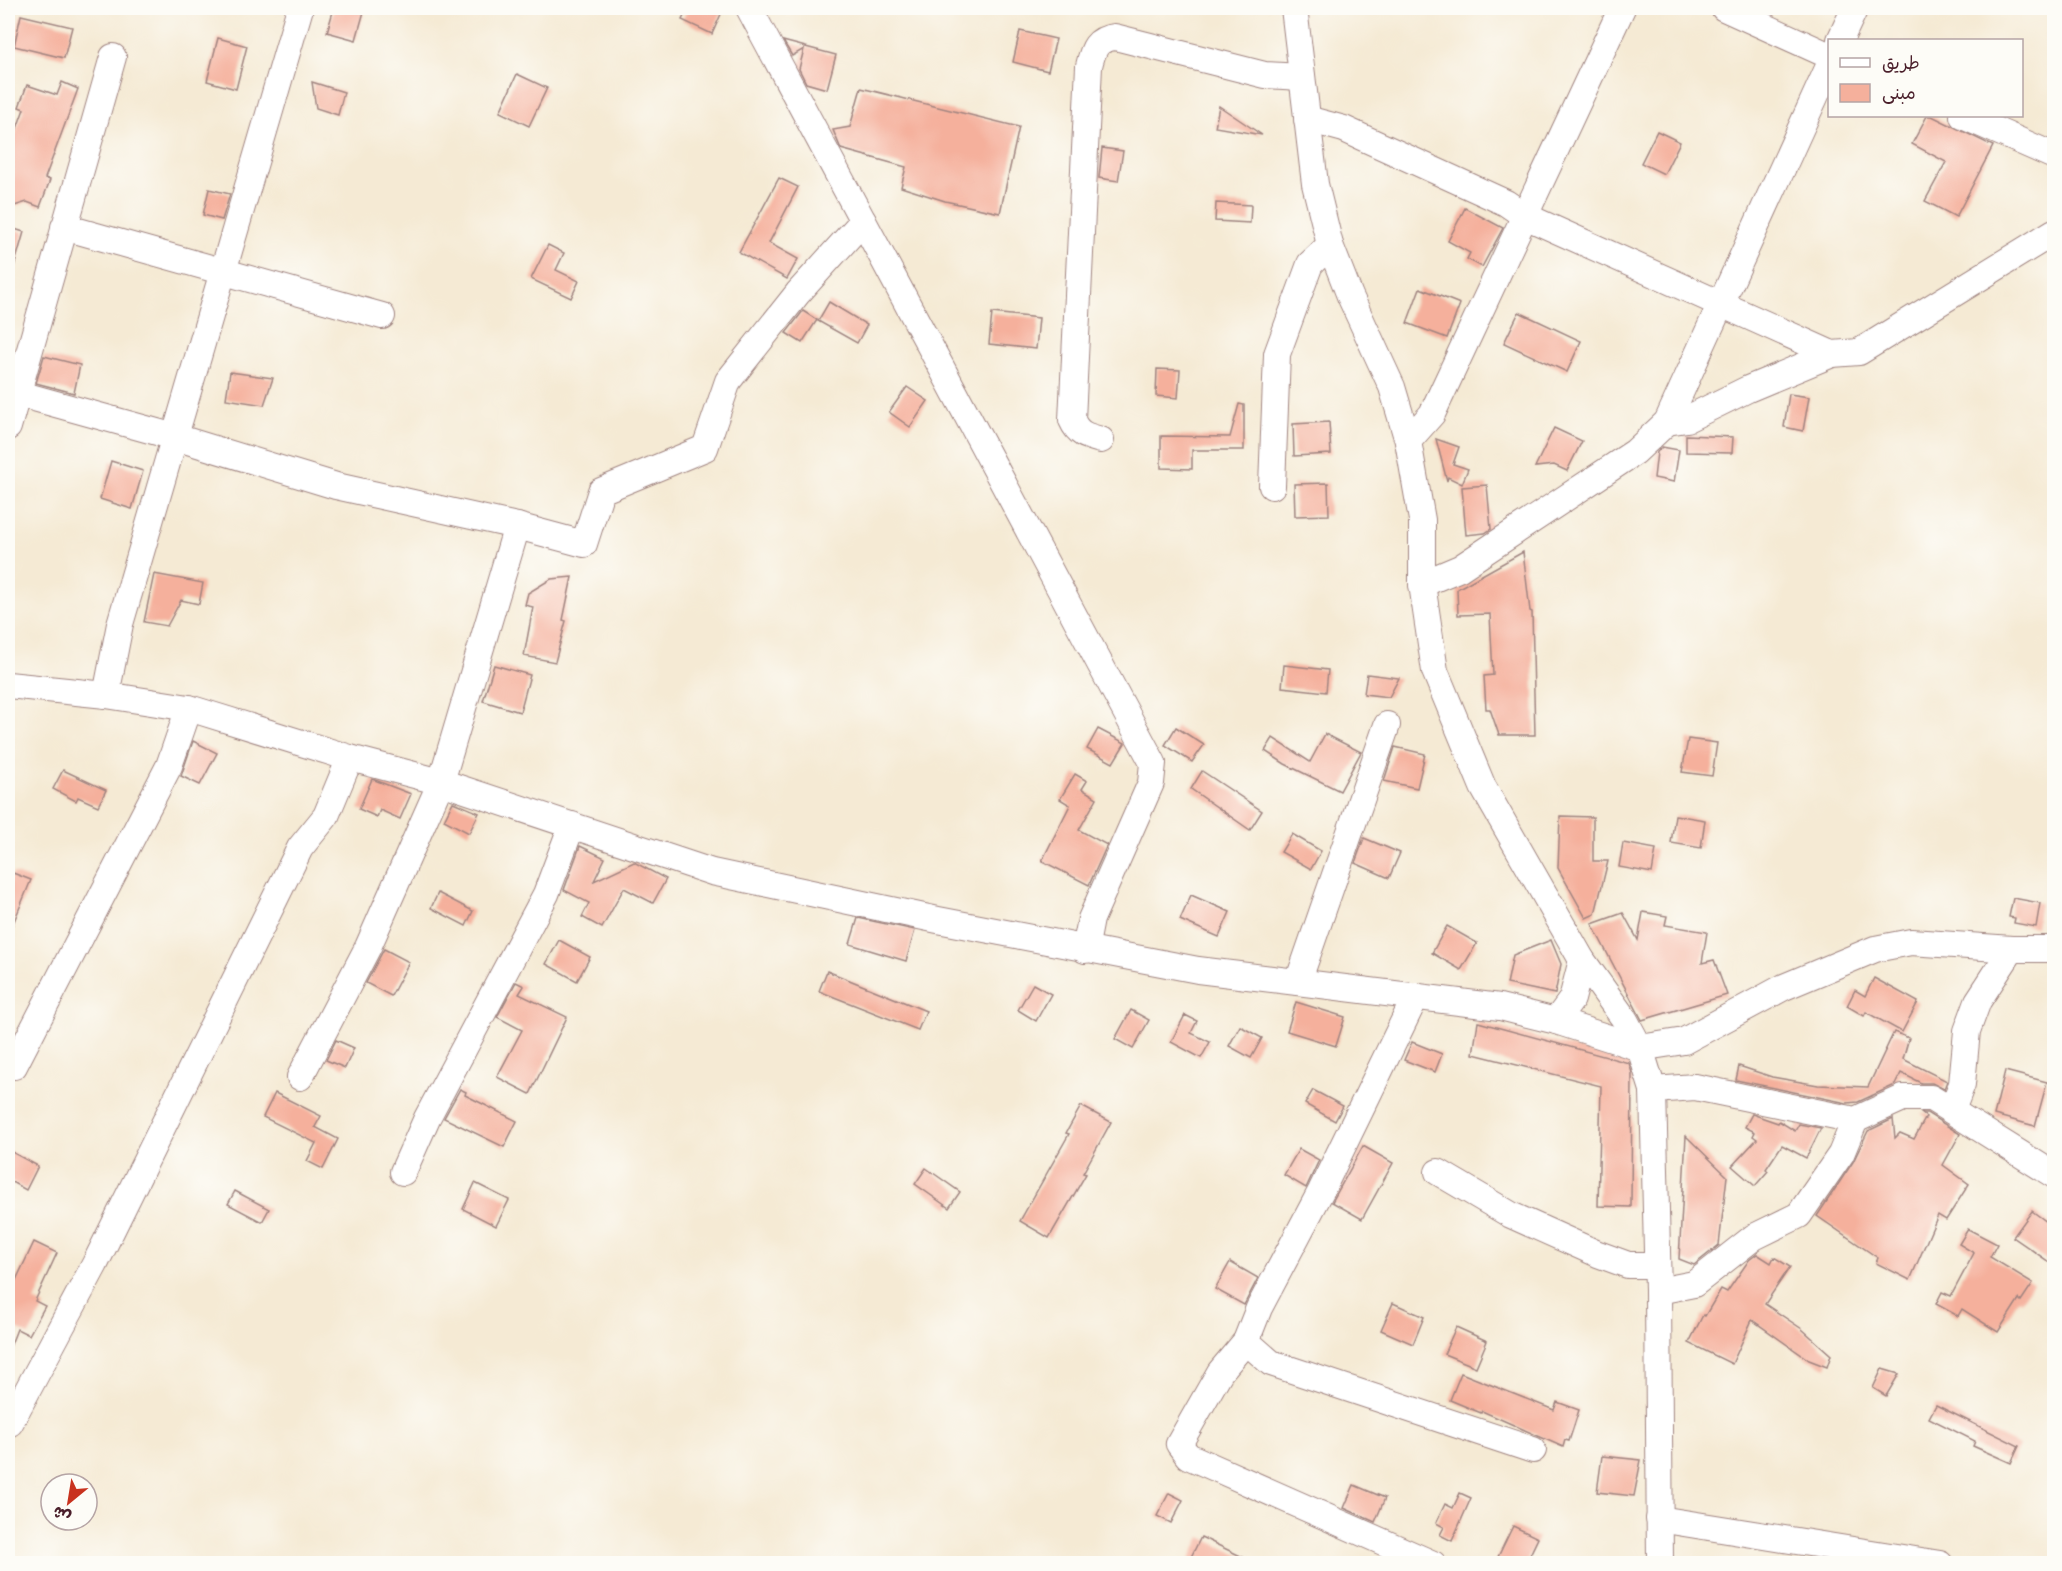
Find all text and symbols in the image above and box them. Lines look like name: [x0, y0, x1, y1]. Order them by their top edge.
legend: [1828, 39, 2023, 117]
text: طريق: [1882, 51, 1920, 75]
text: مبنى: [1882, 81, 1916, 105]
north arrow: [39, 1472, 99, 1532]
text: ش: [49, 1501, 75, 1528]

